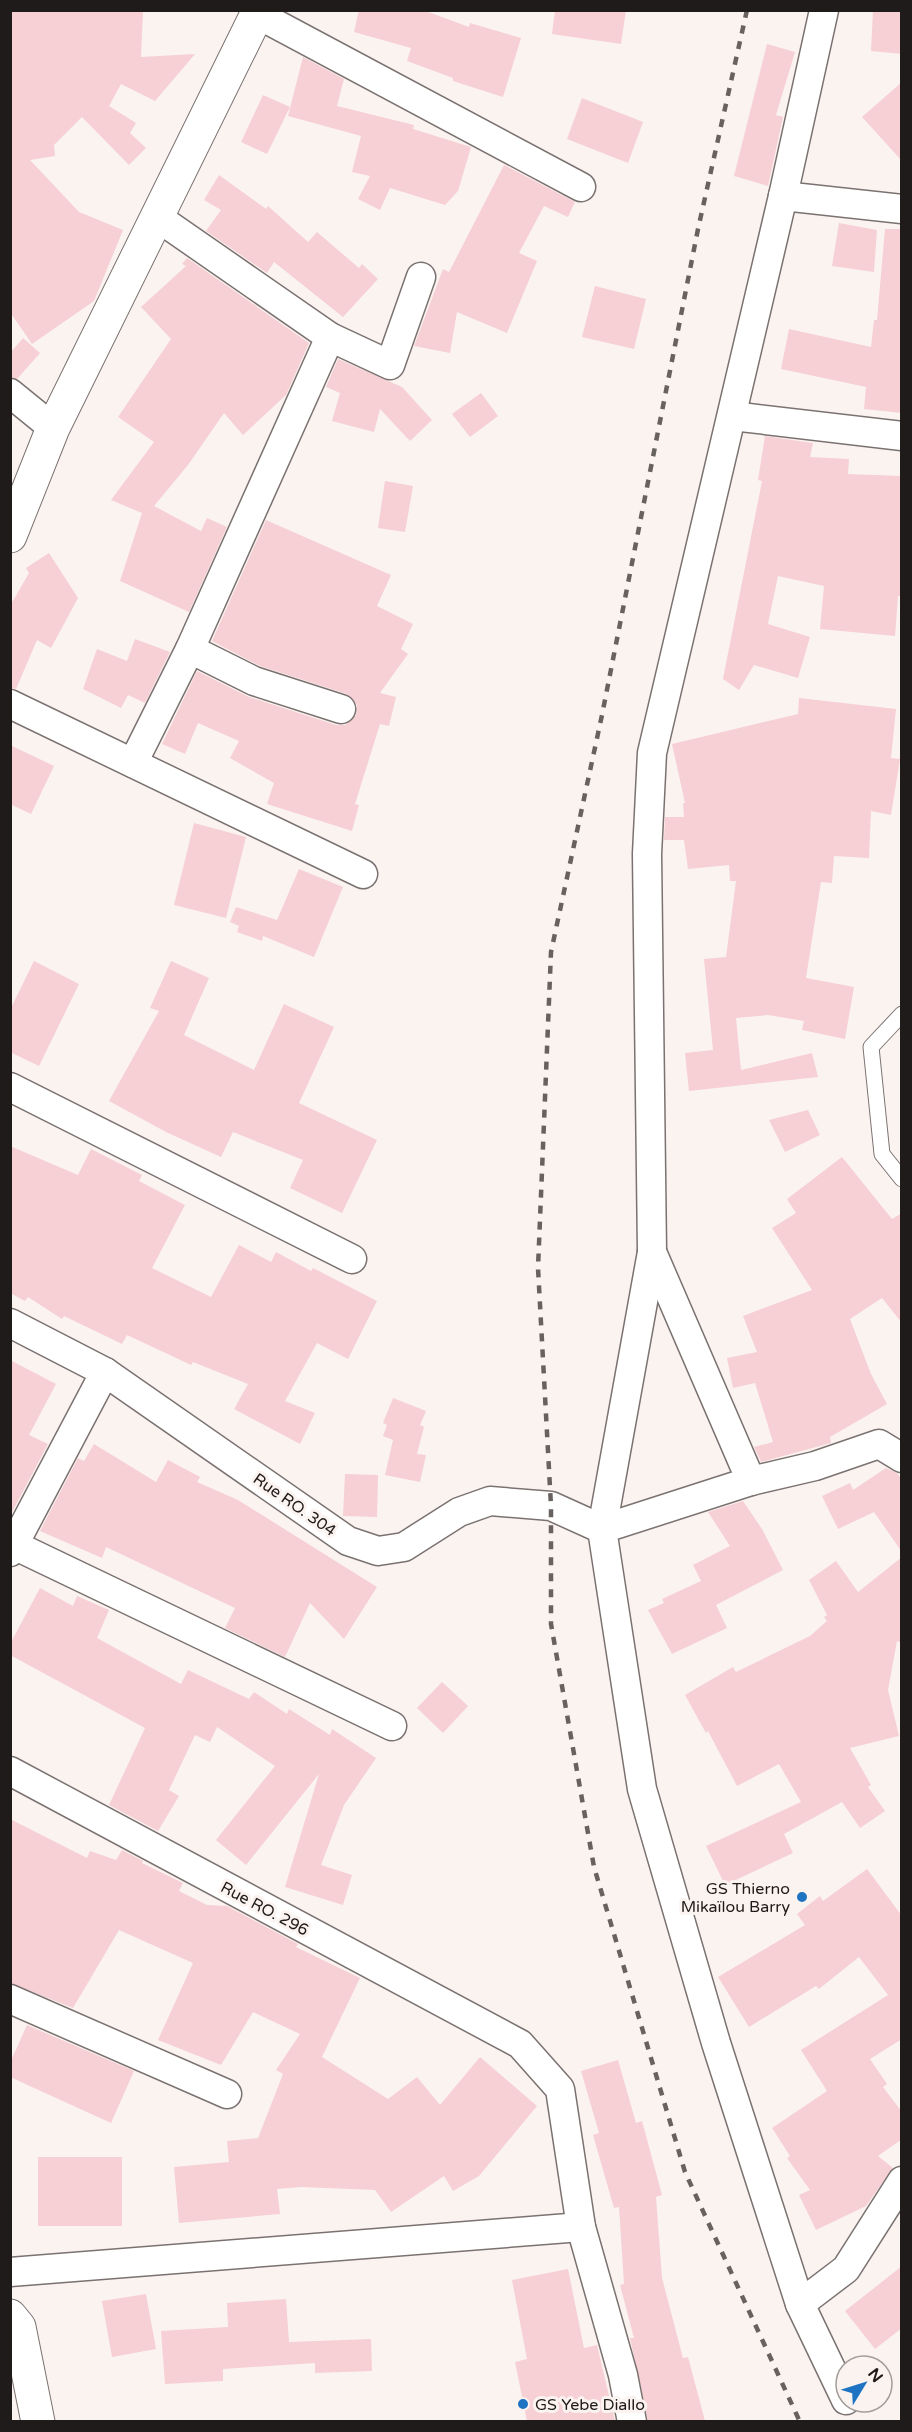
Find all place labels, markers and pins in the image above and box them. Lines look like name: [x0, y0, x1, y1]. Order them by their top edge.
place label: GS Thierno Mikaïlou Barry: [681, 1879, 790, 1917]
marker: GS Thierno Mikaïlou Barry: [795, 1890, 809, 1904]
place label: GS Yebe Diallo: [535, 2395, 645, 2415]
marker: GS Yebe Diallo: [516, 2397, 530, 2411]

